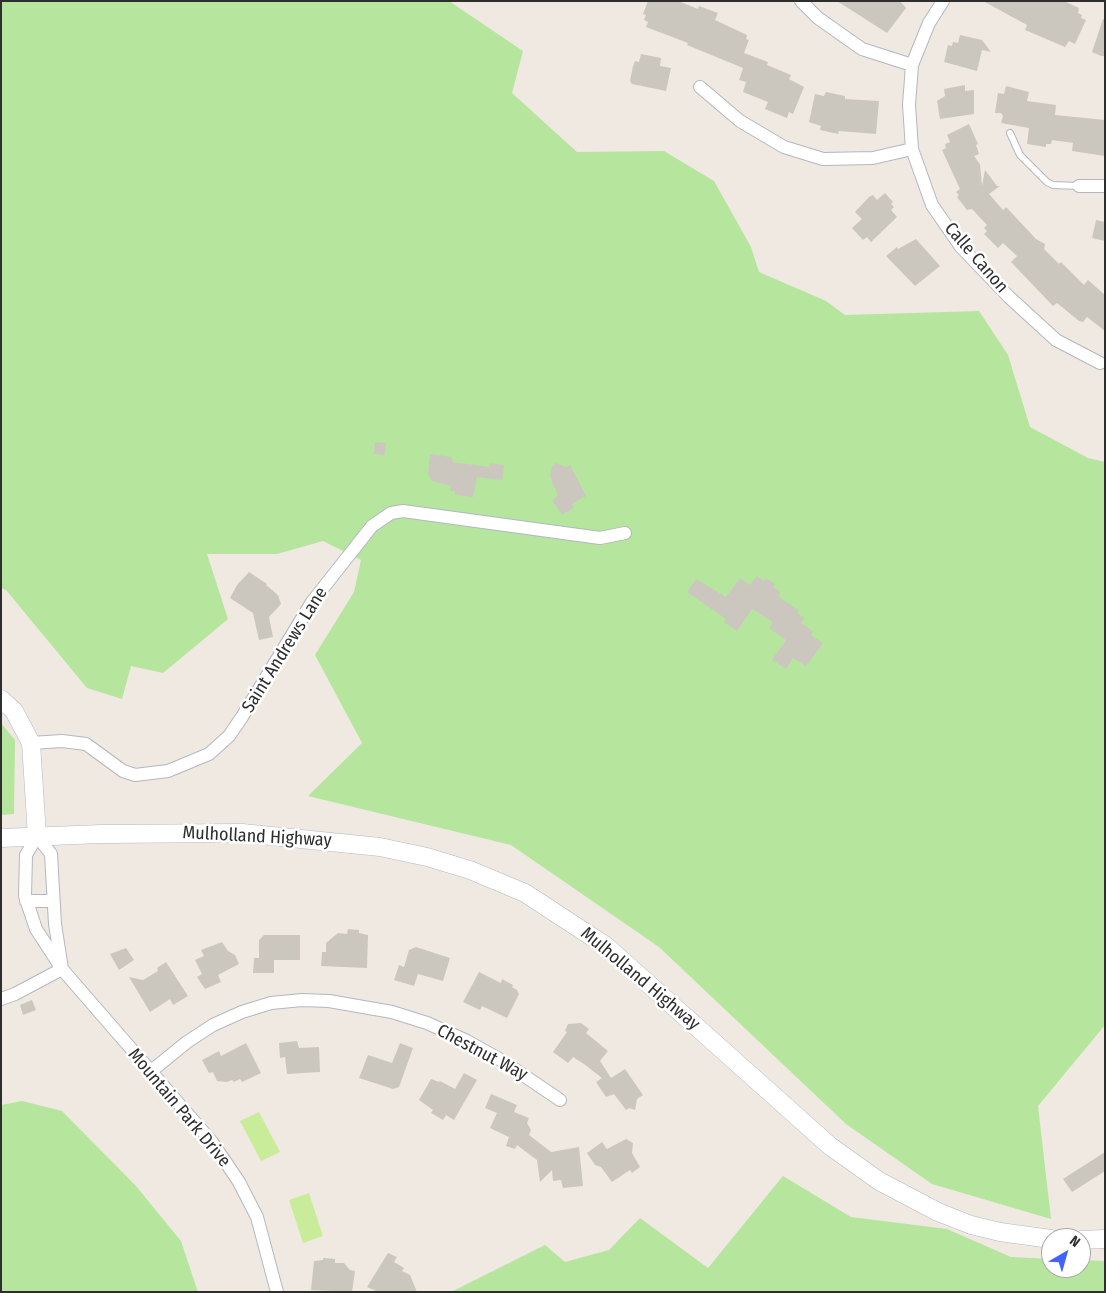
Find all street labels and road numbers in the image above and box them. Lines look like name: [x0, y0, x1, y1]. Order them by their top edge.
street label: Calle Canon: [940, 218, 1012, 298]
street label: Saint Andrews Lane: [238, 583, 332, 717]
street label: Mulholland Highway: [182, 822, 332, 852]
street label: Mulholland Highway: [576, 923, 704, 1035]
street label: Chestnut Way: [433, 1020, 531, 1086]
street label: Mountain Park Drive: [123, 1044, 235, 1172]

